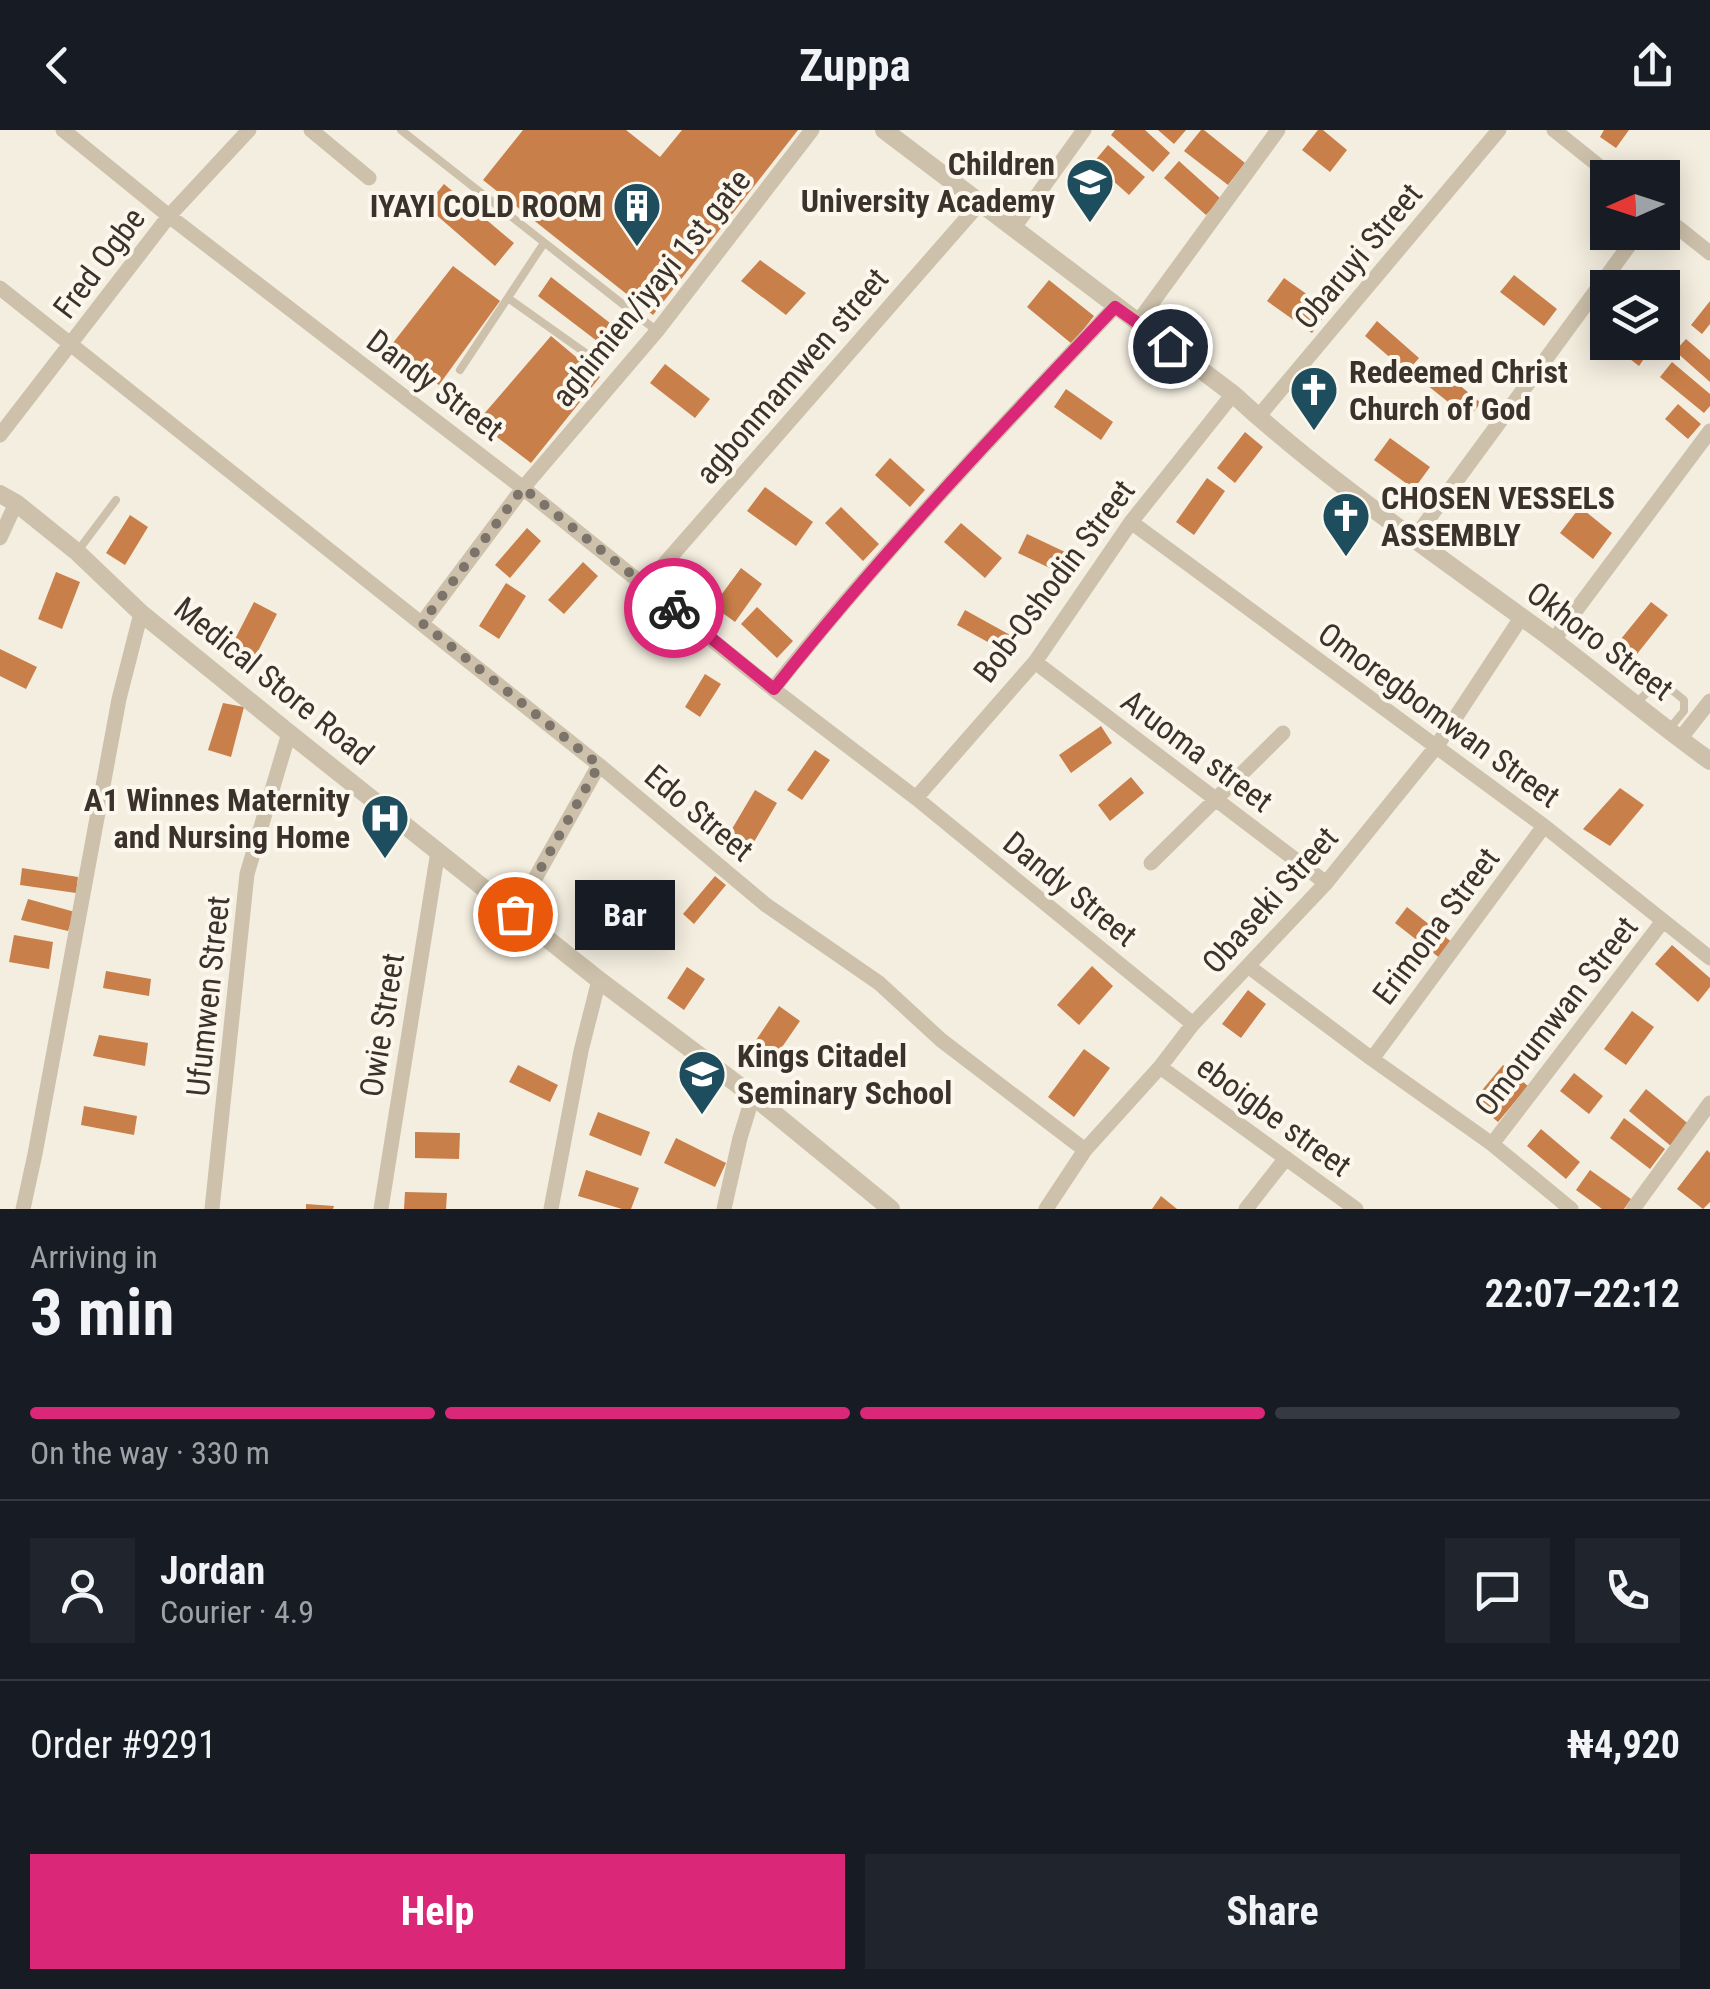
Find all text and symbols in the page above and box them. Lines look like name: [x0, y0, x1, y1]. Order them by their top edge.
icon: back: [30, 38, 85, 93]
icon: share: [1625, 38, 1680, 93]
text: Zuppa: [799, 39, 911, 92]
place label: Children University Academy: [801, 145, 1055, 220]
school or university icon: Children University Academy: [1064, 156, 1116, 224]
north arrow: [1590, 160, 1680, 250]
map controls: [1590, 160, 1680, 360]
street label: aghimien/iyayi 1st gate: [544, 162, 758, 414]
street label: Obaruyi Street: [1286, 175, 1430, 337]
building icon: IYAYI COLD ROOM: [611, 180, 663, 248]
place label: IYAYI COLD ROOM: [370, 187, 602, 225]
street label: Fred Ogbe: [45, 200, 153, 326]
street label: agbonmamwen street: [688, 260, 896, 492]
button: layers: [1590, 270, 1680, 360]
pin: [1128, 304, 1213, 389]
icon: home: [1143, 319, 1198, 374]
street label: Dandy Street: [359, 321, 511, 449]
place label: Redeemed Christ Church of God: [1349, 353, 1568, 428]
church icon: Redeemed Christ Church of God: [1288, 364, 1340, 432]
street label: Bob-Oshodin Street: [966, 472, 1142, 690]
place label: CHOSEN VESSELS ASSEMBLY: [1381, 479, 1615, 554]
church icon: CHOSEN VESSELS ASSEMBLY: [1320, 490, 1372, 558]
courier: [624, 558, 724, 658]
street label: Okhoro Street: [1519, 574, 1681, 708]
icon: bike: [647, 581, 702, 636]
street label: Medical Store Road: [167, 589, 381, 773]
street label: Omoregbomwan Street: [1311, 615, 1567, 815]
street label: Aruoma street: [1114, 682, 1280, 820]
street label: Edo Street: [637, 757, 761, 869]
place label: A1 Winnes Maternity and Nursing Home: [84, 781, 350, 856]
hospital icon: A1 Winnes Maternity and Nursing Home: [359, 792, 411, 860]
street label: Obaseki Street: [1194, 819, 1346, 981]
street label: Dandy Street: [996, 824, 1144, 954]
street label: Erimona Street: [1365, 840, 1507, 1012]
pin: [473, 872, 558, 957]
callout: Bar: [575, 879, 675, 949]
icon: bag: [488, 887, 543, 942]
street label: Ufumwen Street: [179, 894, 237, 1098]
text: Bar: [603, 896, 647, 934]
street label: Omorumwan Street: [1466, 909, 1646, 1123]
street label: Owie Street: [352, 951, 412, 1099]
place label: Kings Citadel Seminary School: [737, 1037, 952, 1112]
street label: eboigbe street: [1190, 1047, 1358, 1185]
school or university icon: Kings Citadel Seminary School: [676, 1048, 728, 1116]
text: Arriving in: [30, 1238, 158, 1276]
text: 22:07–22:12: [1485, 1272, 1680, 1316]
text: 3 min: [30, 1275, 174, 1351]
text: On the way · 330 m: [30, 1434, 270, 1472]
button: person: [30, 1538, 135, 1643]
button: chat: [1445, 1538, 1550, 1643]
button: phone: [1575, 1538, 1680, 1643]
text: Jordan: [160, 1549, 265, 1593]
text: Courier · 4.9: [160, 1593, 314, 1631]
text: Order #9291: [30, 1723, 217, 1767]
text: ₦4,920: [1567, 1723, 1680, 1767]
button: Help: [30, 1854, 845, 1969]
button: Share: [865, 1854, 1680, 1969]

